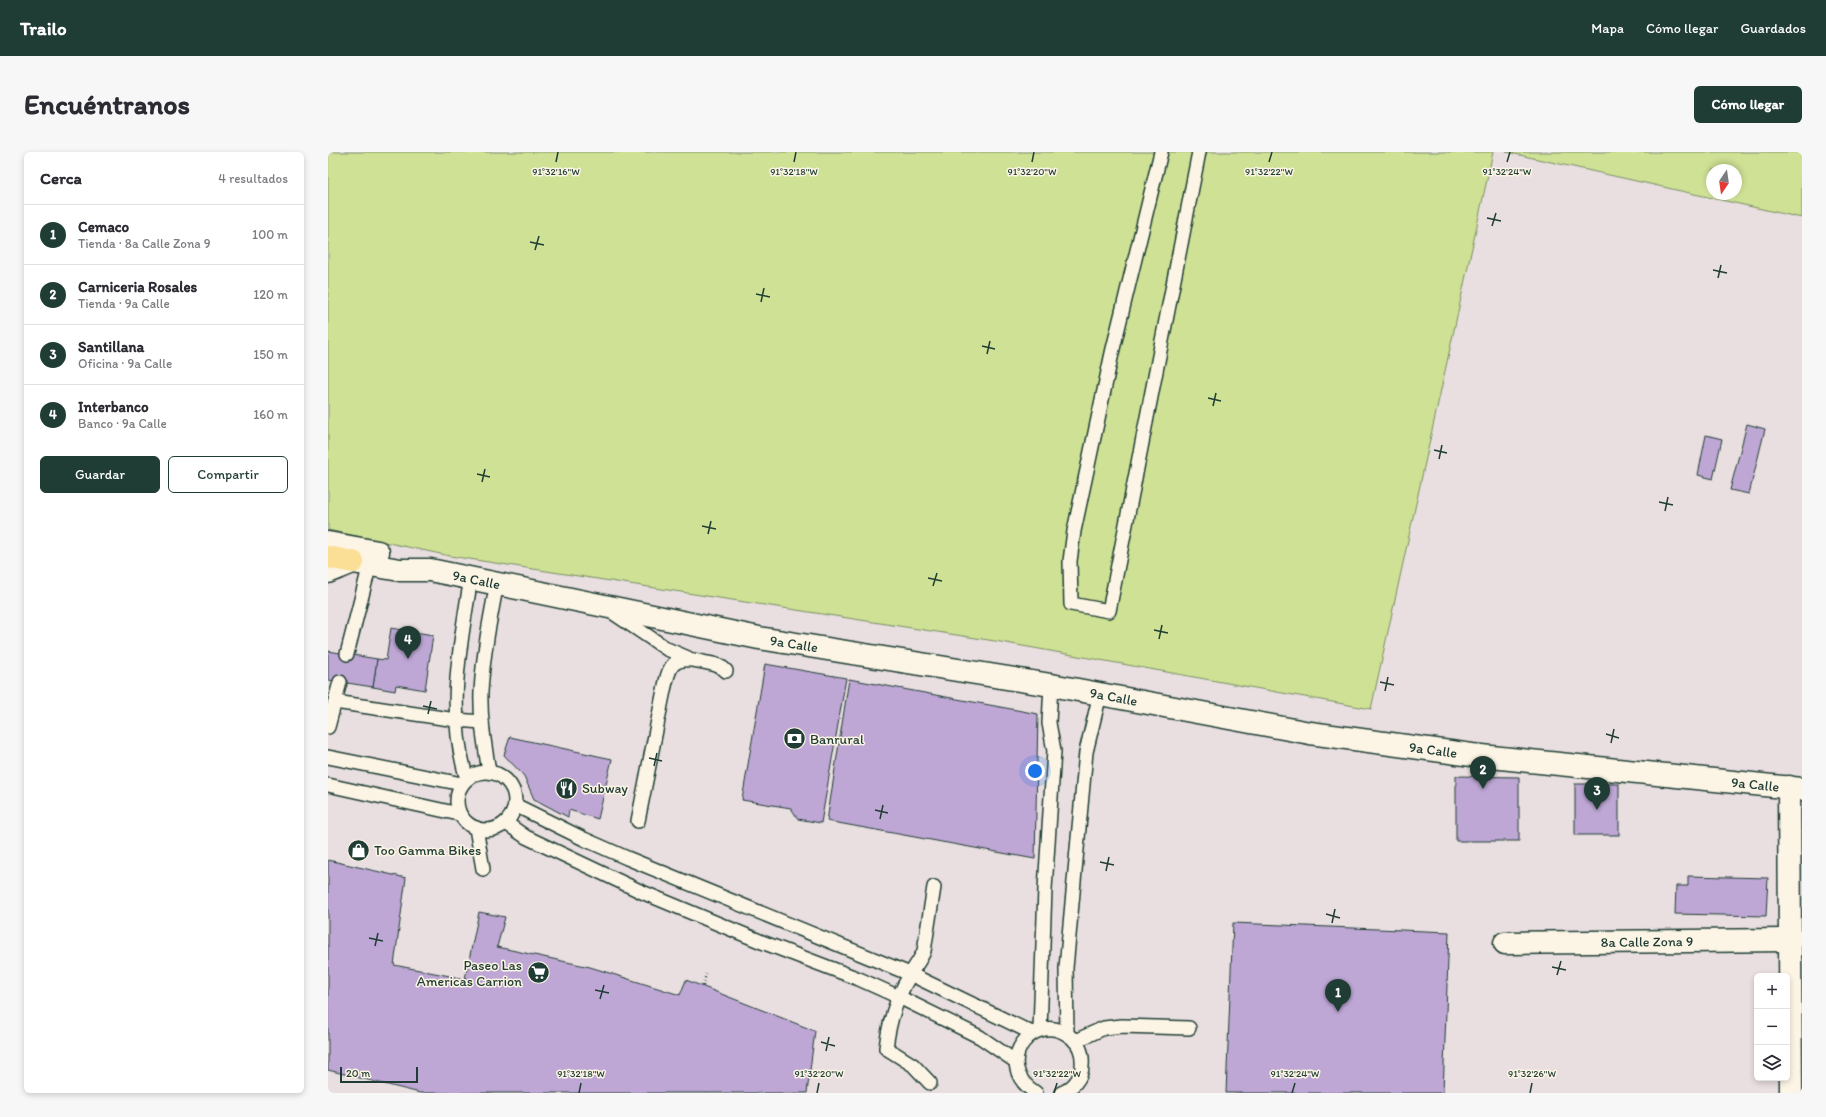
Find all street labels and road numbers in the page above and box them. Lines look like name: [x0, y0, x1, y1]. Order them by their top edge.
street label: 9a Calle: [451, 566, 502, 593]
street label: 9a Calle: [769, 631, 819, 656]
street label: 9a Calle: [1088, 684, 1139, 709]
street label: 9a Calle: [1408, 738, 1459, 761]
street label: 9a Calle: [1730, 773, 1780, 795]
street label: 8a Calle Zona 9: [1601, 933, 1693, 950]

